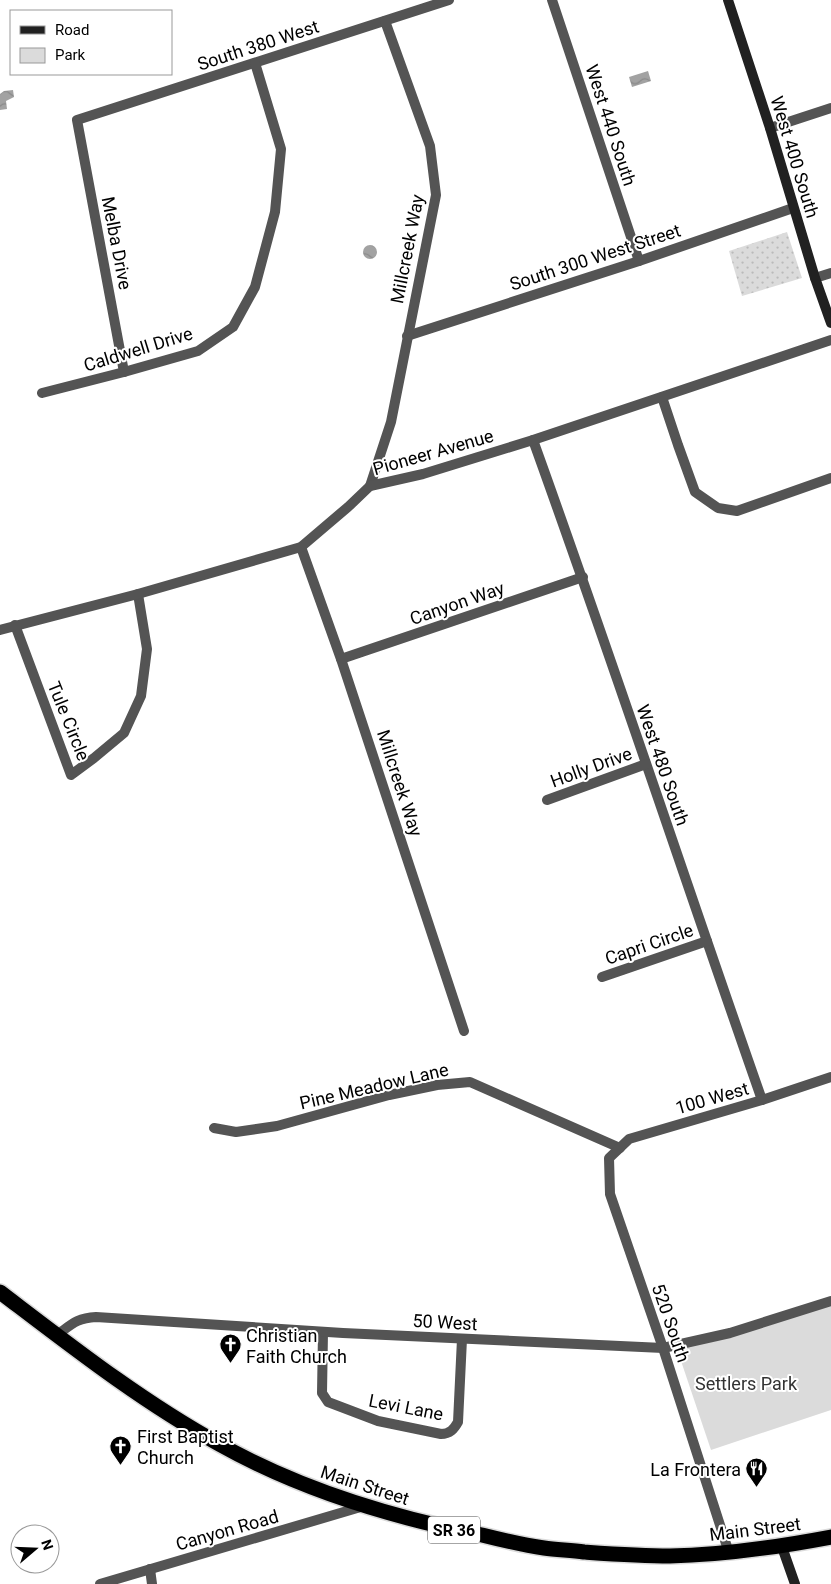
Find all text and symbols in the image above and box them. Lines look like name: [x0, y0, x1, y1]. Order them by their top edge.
legend: [10, 10, 172, 75]
street label: South 380 West: [195, 15, 321, 75]
text: Road: [55, 21, 89, 39]
text: Park: [55, 46, 86, 64]
street label: West 440 South: [581, 62, 641, 188]
street label: West 400 South: [766, 93, 824, 221]
street label: Millcreek Way: [386, 192, 428, 305]
street label: Melba Drive: [98, 195, 136, 291]
street label: South 300 West Street: [507, 219, 683, 295]
street label: Caldwell Drive: [81, 322, 195, 376]
street label: Pioneer Avenue: [370, 425, 496, 479]
street label: Canyon Way: [407, 577, 507, 629]
street label: Tule Circle: [44, 678, 94, 764]
street label: West 480 South: [632, 702, 694, 828]
street label: Millcreek Way: [373, 727, 427, 839]
street label: Holly Drive: [547, 743, 635, 791]
street label: Capri Circle: [602, 919, 696, 969]
street label: Pine Meadow Lane: [298, 1059, 450, 1113]
street label: 100 West: [673, 1078, 751, 1118]
street label: 520 South: [648, 1281, 694, 1365]
street label: 50 West: [412, 1310, 478, 1334]
place label: Christian Faith Church: [246, 1325, 347, 1367]
church icon: Christian Faith Church: [218, 1333, 242, 1364]
park label: Settlers Park: [695, 1373, 798, 1394]
street label: Levi Lane: [367, 1389, 445, 1425]
place label: First Baptist Church: [137, 1426, 234, 1468]
church icon: First Baptist Church: [109, 1434, 133, 1465]
restaurant icon: La Frontera: [745, 1457, 769, 1488]
place label: La Frontera: [650, 1459, 741, 1480]
street label: Main Street: [318, 1461, 412, 1509]
street label: Canyon Road: [173, 1505, 281, 1555]
street label: Main Street: [708, 1513, 802, 1545]
road number: SR 36: [428, 1516, 480, 1544]
north arrow: [10, 1524, 60, 1574]
text: N: [38, 1537, 56, 1552]

